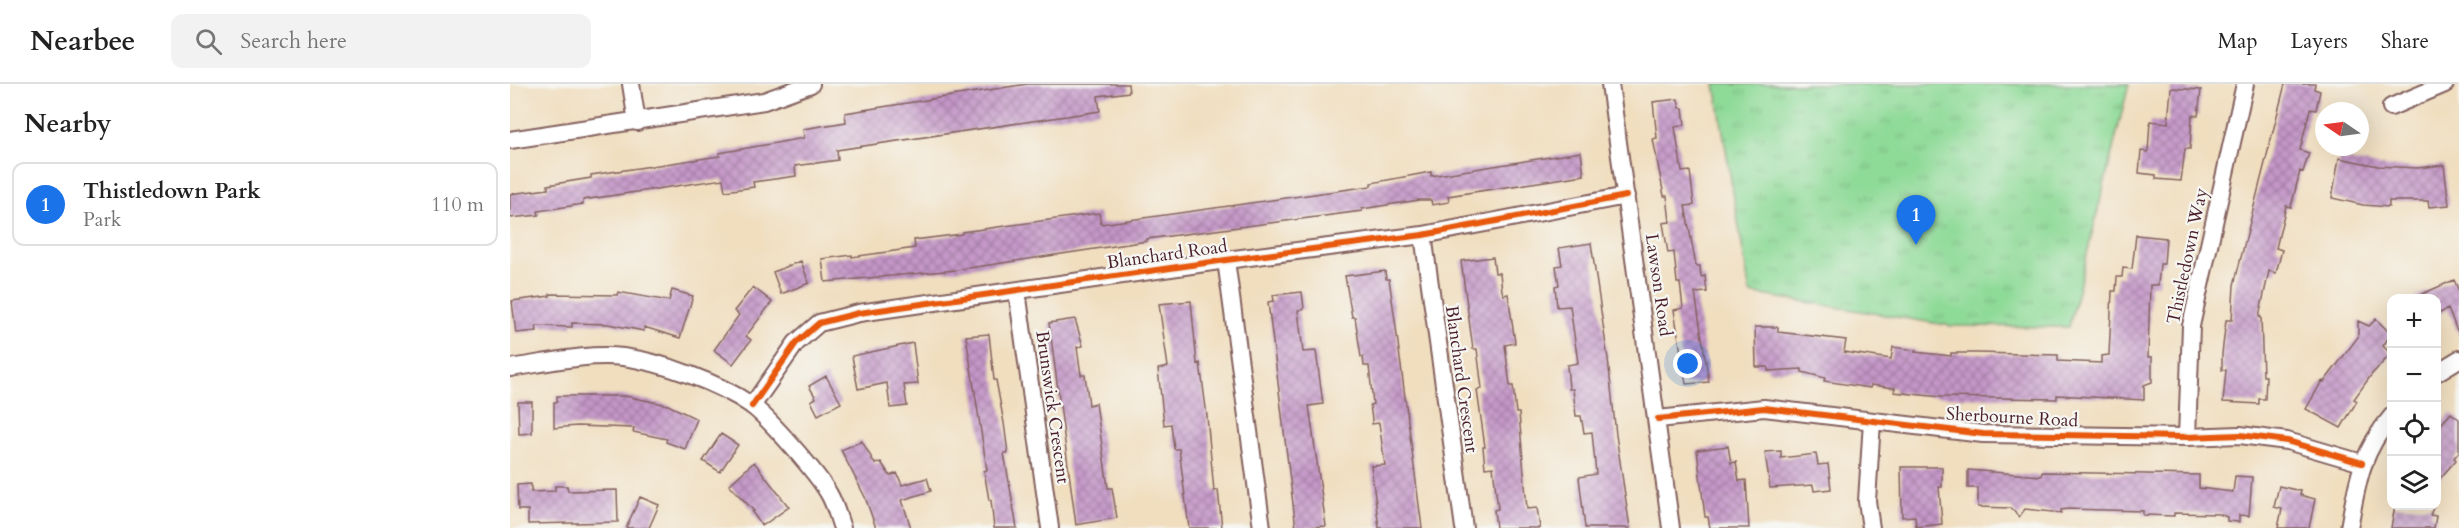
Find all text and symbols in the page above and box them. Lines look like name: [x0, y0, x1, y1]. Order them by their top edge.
search box: [171, 14, 591, 68]
text: Nearbee: [30, 22, 135, 60]
icon: search: [192, 25, 225, 58]
text: Search here: [240, 26, 347, 56]
text: Map: [2218, 27, 2258, 56]
text: Layers: [2291, 27, 2348, 56]
text: Share: [2381, 27, 2429, 56]
north arrow: [2315, 102, 2369, 156]
text: Nearby: [24, 106, 112, 141]
text: Thistledown Park: [83, 176, 261, 206]
street label: Thistledown Way: [2161, 185, 2214, 326]
text: 1: [40, 191, 51, 218]
text: 110 m: [431, 191, 484, 218]
pin: 1: [1896, 196, 1936, 245]
text: Park: [83, 206, 121, 233]
street label: Lawson Road: [1639, 232, 1678, 338]
street label: Blanchard Road: [1105, 234, 1229, 275]
map controls: [2387, 294, 2441, 510]
button: +: [2387, 294, 2441, 348]
street label: Blanchard Crescent: [1439, 304, 1484, 455]
street label: Brunswick Crescent: [1029, 329, 1076, 485]
button: −: [2387, 348, 2441, 402]
your location: [1673, 349, 1702, 378]
street label: Sherbourne Road: [1945, 402, 2079, 433]
button: locate: [2387, 402, 2441, 456]
button: layers: [2387, 456, 2441, 510]

